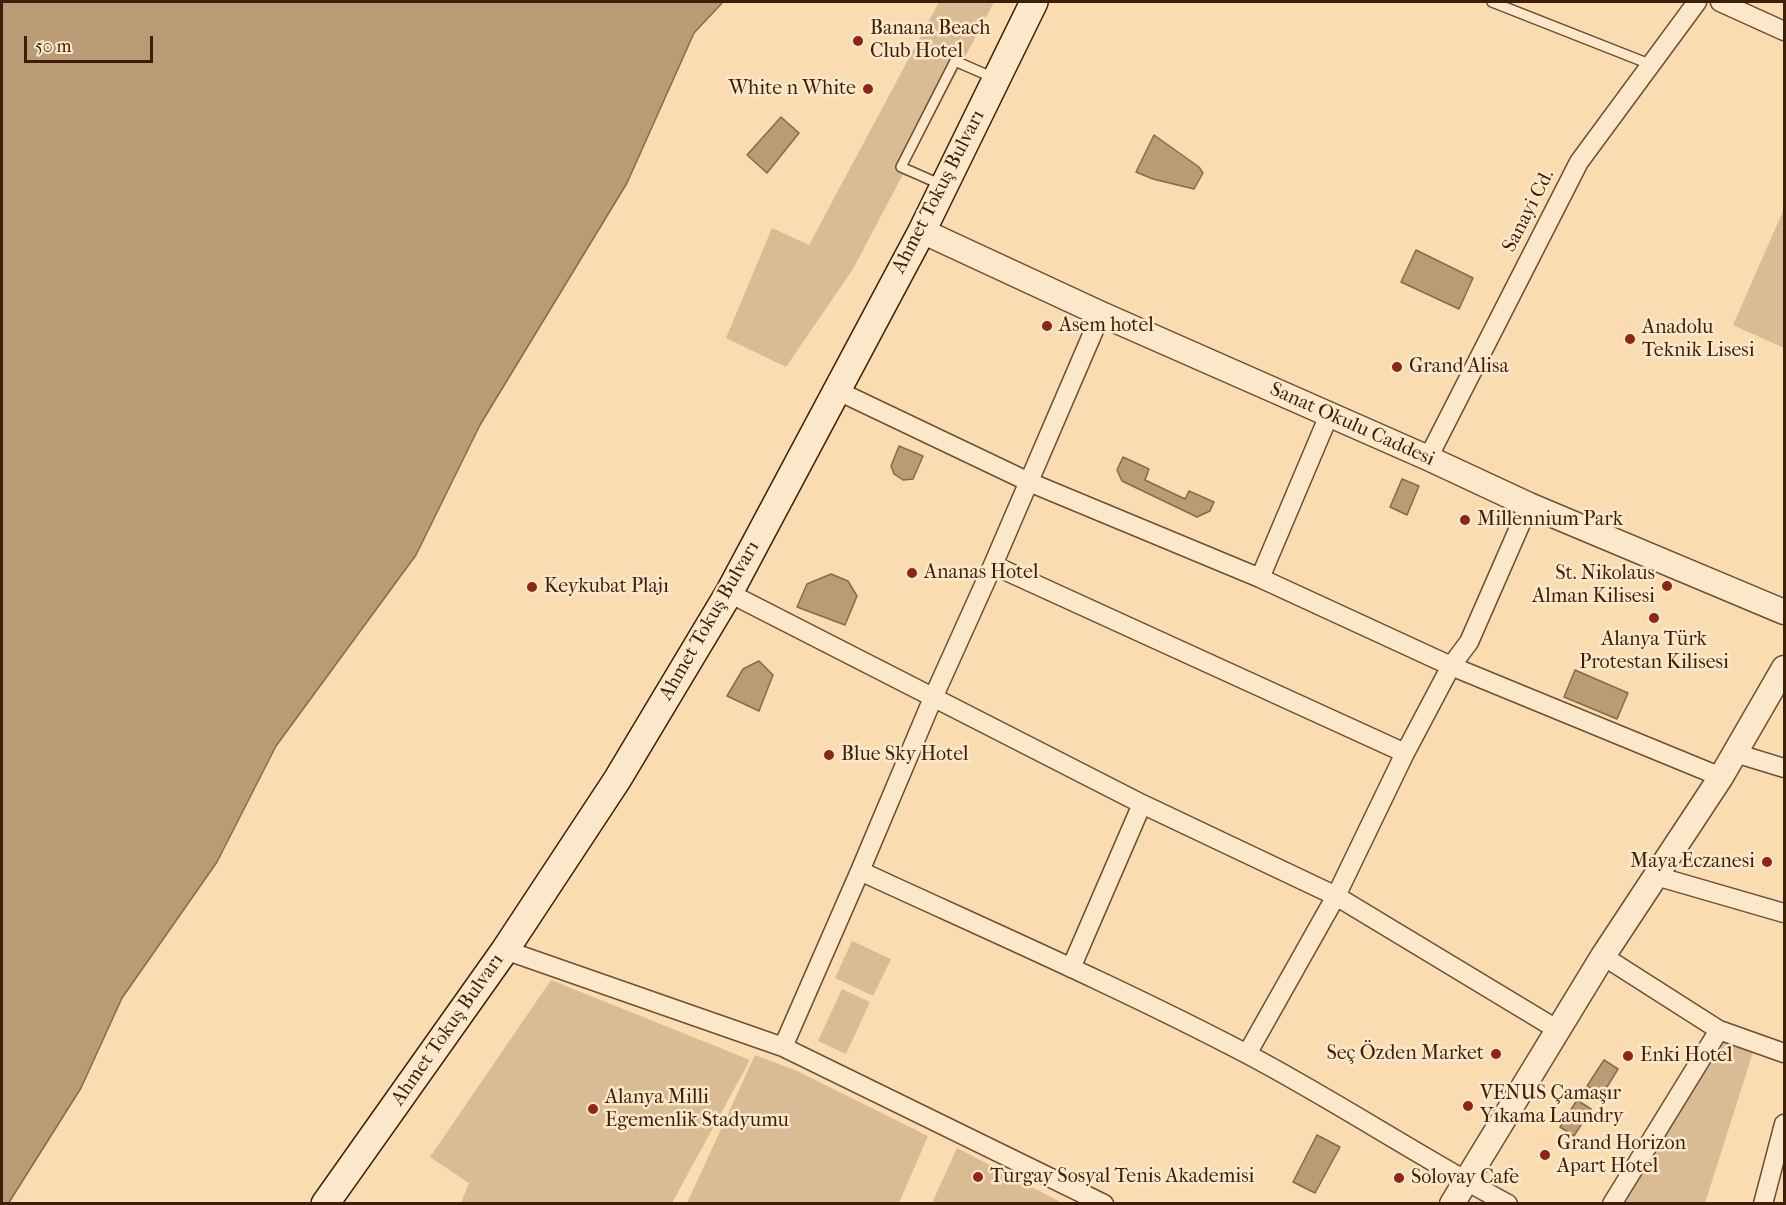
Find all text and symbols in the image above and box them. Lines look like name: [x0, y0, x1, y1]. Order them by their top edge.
place label: Banana Beach Club Hotel: [870, 17, 990, 64]
scale bar: [27, 24, 156, 62]
marker: Banana Beach Club Hotel: [851, 34, 865, 48]
text: 50 m: [35, 36, 71, 57]
place label: White n White: [728, 77, 856, 101]
marker: White n White: [861, 82, 875, 96]
street label: Ahmet Tokuş Bulvarı: [887, 106, 991, 278]
street label: Sanayi Cd.: [1498, 166, 1560, 256]
place label: Asem hotel: [1059, 314, 1154, 338]
place label: Anadolu Teknik Lisesi: [1642, 316, 1755, 363]
marker: Asem hotel: [1040, 319, 1054, 333]
marker: Anadolu Teknik Lisesi: [1623, 332, 1637, 346]
place label: Grand Alisa: [1409, 355, 1509, 379]
marker: Grand Alisa: [1390, 360, 1404, 374]
street label: Sanat Okulu Caddesi: [1266, 378, 1438, 472]
place label: Millennium Park: [1477, 508, 1623, 532]
marker: Millennium Park: [1458, 513, 1472, 527]
street label: Ahmet Tokuş Bulvarı: [655, 537, 765, 705]
place label: Ananas Hotel: [924, 561, 1038, 585]
place label: St. Nikolaus Alman Kilisesi: [1532, 562, 1655, 609]
marker: Ananas Hotel: [905, 566, 919, 580]
place label: Keykubat Plajı: [544, 575, 669, 599]
marker: St. Nikolaus Alman Kilisesi: [1660, 579, 1674, 593]
marker: Keykubat Plajı: [525, 580, 539, 594]
marker: Alanya Türk Protestan Kilisesi: [1647, 611, 1661, 625]
place label: Alanya Türk Protestan Kilisesi: [1579, 628, 1729, 675]
place label: Blue Sky Hotel: [841, 743, 968, 767]
marker: Blue Sky Hotel: [822, 748, 836, 762]
place label: Maya Eczanesi: [1630, 850, 1755, 874]
marker: Maya Eczanesi: [1760, 855, 1774, 869]
street label: Ahmet Tokuş Bulvarı: [387, 949, 509, 1111]
place label: Seç Özden Market: [1326, 1042, 1484, 1066]
place label: Enki Hotel: [1640, 1044, 1732, 1068]
marker: Seç Özden Market: [1489, 1047, 1503, 1061]
marker: Enki Hotel: [1621, 1049, 1635, 1063]
place label: VENUS Çamaşır Yıkama Laundry: [1480, 1082, 1623, 1129]
place label: Alanya Milli Egemenlik Stadyumu: [605, 1086, 789, 1133]
marker: VENUS Çamaşır Yıkama Laundry: [1461, 1099, 1475, 1113]
marker: Alanya Milli Egemenlik Stadyumu: [586, 1102, 600, 1116]
place label: Grand Horizon Apart Hotel: [1557, 1132, 1686, 1179]
marker: Grand Horizon Apart Hotel: [1538, 1148, 1552, 1162]
place label: Turgay Sosyal Tenis Akademisi: [990, 1165, 1255, 1189]
place label: Solovay Cafe: [1411, 1166, 1519, 1190]
marker: Turgay Sosyal Tenis Akademisi: [971, 1170, 985, 1184]
marker: Solovay Cafe: [1392, 1171, 1406, 1185]

